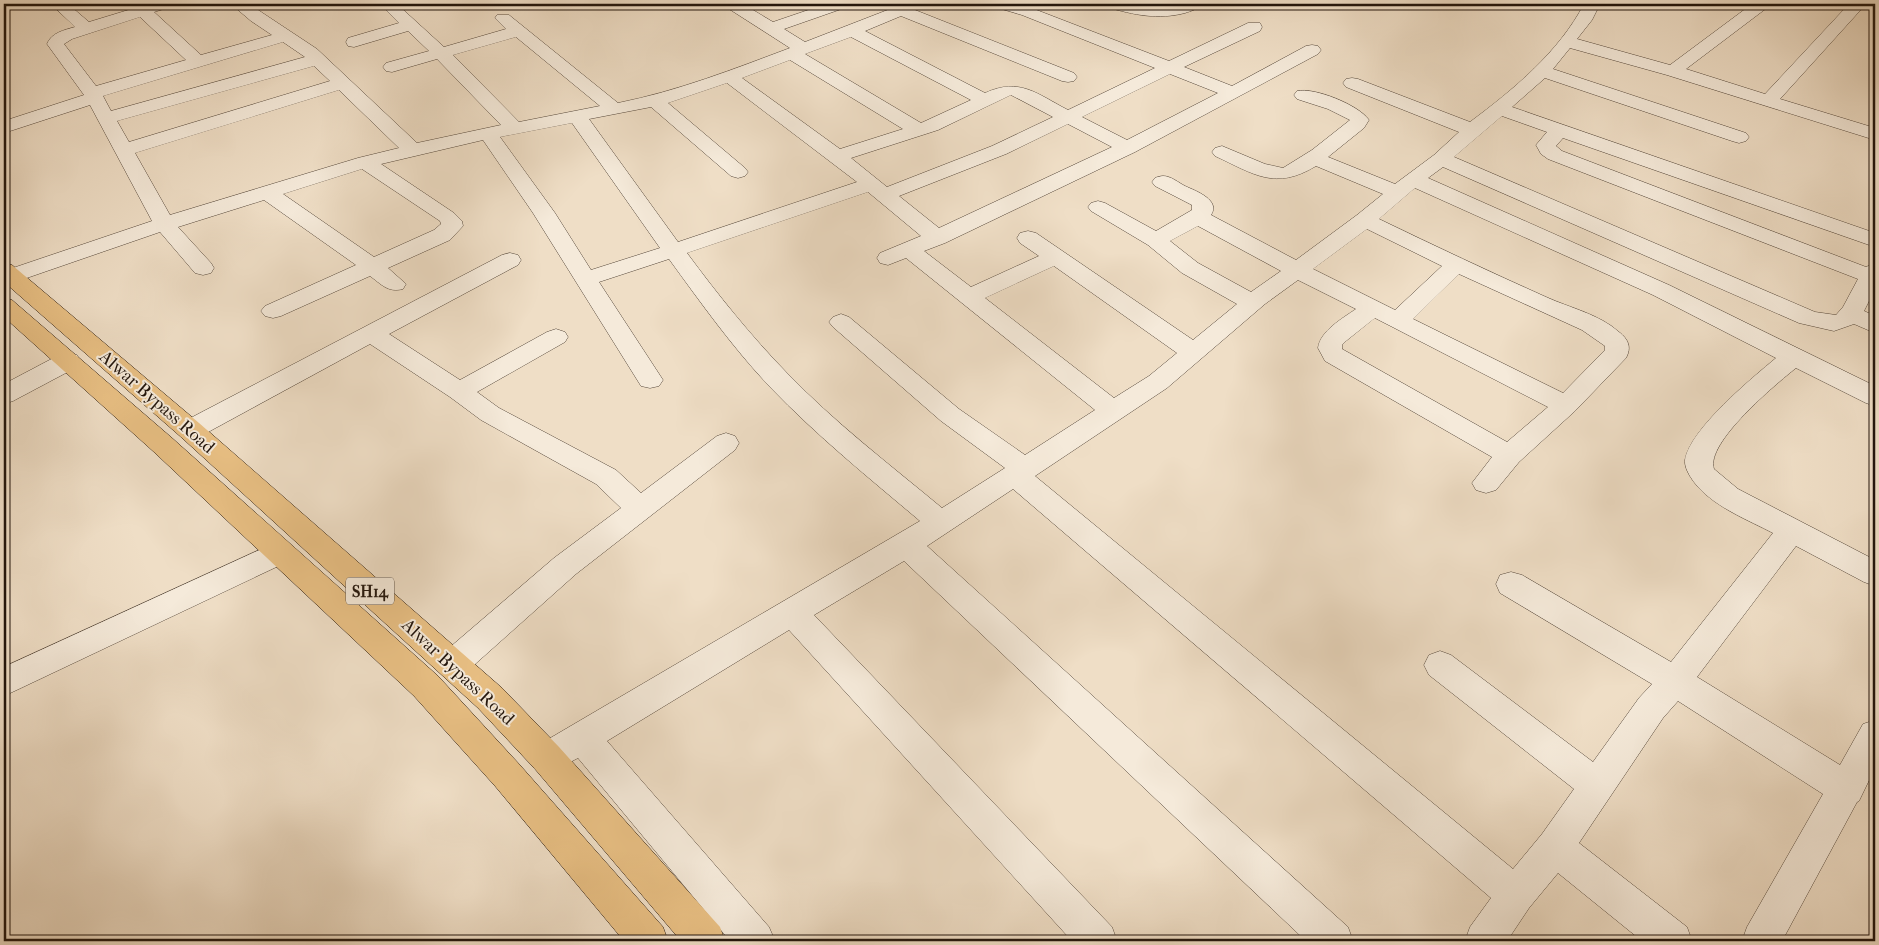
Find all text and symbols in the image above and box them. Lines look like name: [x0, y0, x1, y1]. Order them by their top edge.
street label: Alwar Bypass Road: [94, 345, 219, 458]
road number: SH14: [346, 578, 394, 604]
street label: Alwar Bypass Road: [397, 614, 519, 730]

